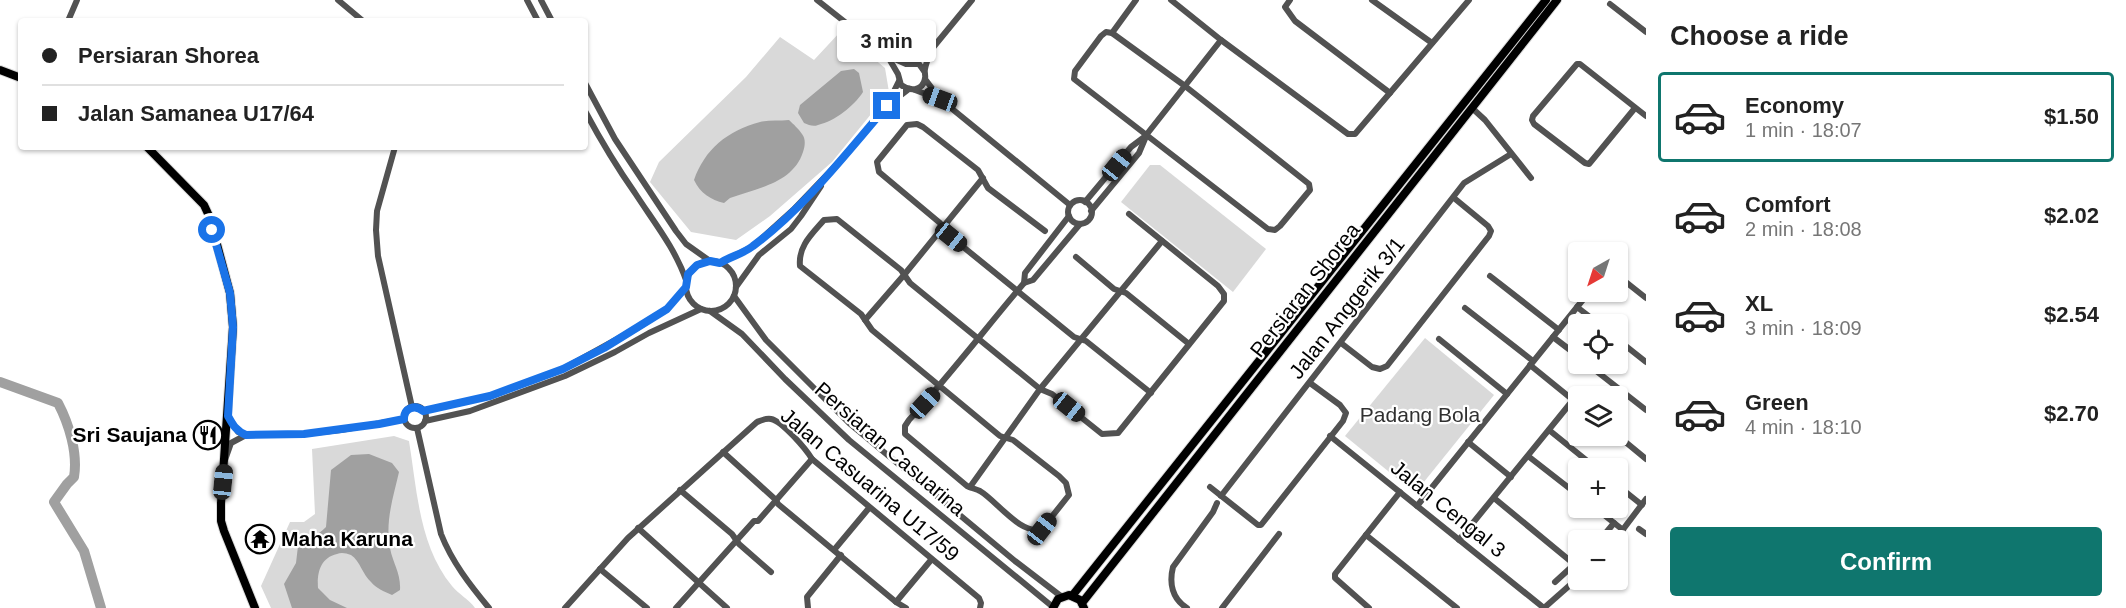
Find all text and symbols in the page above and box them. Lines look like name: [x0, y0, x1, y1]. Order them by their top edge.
callout: 3 min: [838, 19, 936, 61]
text: Choose a ride: [1670, 21, 1849, 51]
text: 3 min: [860, 30, 913, 52]
text: Persiaran Shorea: [78, 43, 259, 68]
car: [920, 84, 960, 114]
icon: car: [1673, 90, 1727, 144]
route end: [873, 92, 900, 119]
text: Economy: [1745, 93, 1844, 118]
text: Jalan Samanea U17/64: [78, 101, 314, 126]
text: $1.50: [2044, 104, 2099, 129]
text: 1 min · 18:07: [1745, 119, 1862, 141]
car: [1099, 145, 1135, 185]
icon: car: [1673, 189, 1727, 243]
text: Comfort: [1745, 192, 1831, 217]
text: $2.02: [2044, 203, 2099, 228]
route start: [198, 216, 225, 243]
street label: Persiaran Shorea: [1245, 218, 1364, 361]
text: 2 min · 18:08: [1745, 218, 1862, 240]
car: [931, 219, 971, 255]
street label: Jalan Anggerik 3/1: [1284, 233, 1409, 383]
north arrow: [1568, 242, 1628, 302]
map controls: [1568, 242, 1628, 590]
icon: car: [1673, 288, 1727, 342]
text: XL: [1745, 291, 1773, 316]
text: $2.54: [2044, 302, 2099, 327]
button: locate: [1568, 314, 1628, 374]
text: 3 min · 18:09: [1745, 317, 1862, 339]
street label: Persiaran Casuarina: [811, 377, 970, 520]
car: [906, 384, 944, 422]
button: layers: [1568, 386, 1628, 446]
icon: car: [1673, 387, 1727, 441]
car: [1049, 389, 1089, 425]
text: Green: [1745, 390, 1809, 415]
text: $2.70: [2044, 401, 2099, 426]
street label: Jalan Casuarina U17/59: [777, 403, 964, 566]
park label: Padang Bola: [1360, 403, 1480, 426]
text: 4 min · 18:10: [1745, 416, 1862, 438]
restaurant icon: Sri Saujana: [192, 419, 224, 451]
place label: Sri Saujana: [73, 423, 187, 446]
street label: Jalan Cengal 3: [1387, 456, 1510, 562]
button: +: [1568, 458, 1628, 518]
car: [212, 463, 234, 501]
car: [1024, 509, 1060, 549]
temple icon: Maha Karuna: [244, 523, 276, 555]
place label: Maha Karuna: [281, 527, 413, 550]
button: Confirm: [1670, 527, 2102, 596]
button: −: [1568, 530, 1628, 590]

